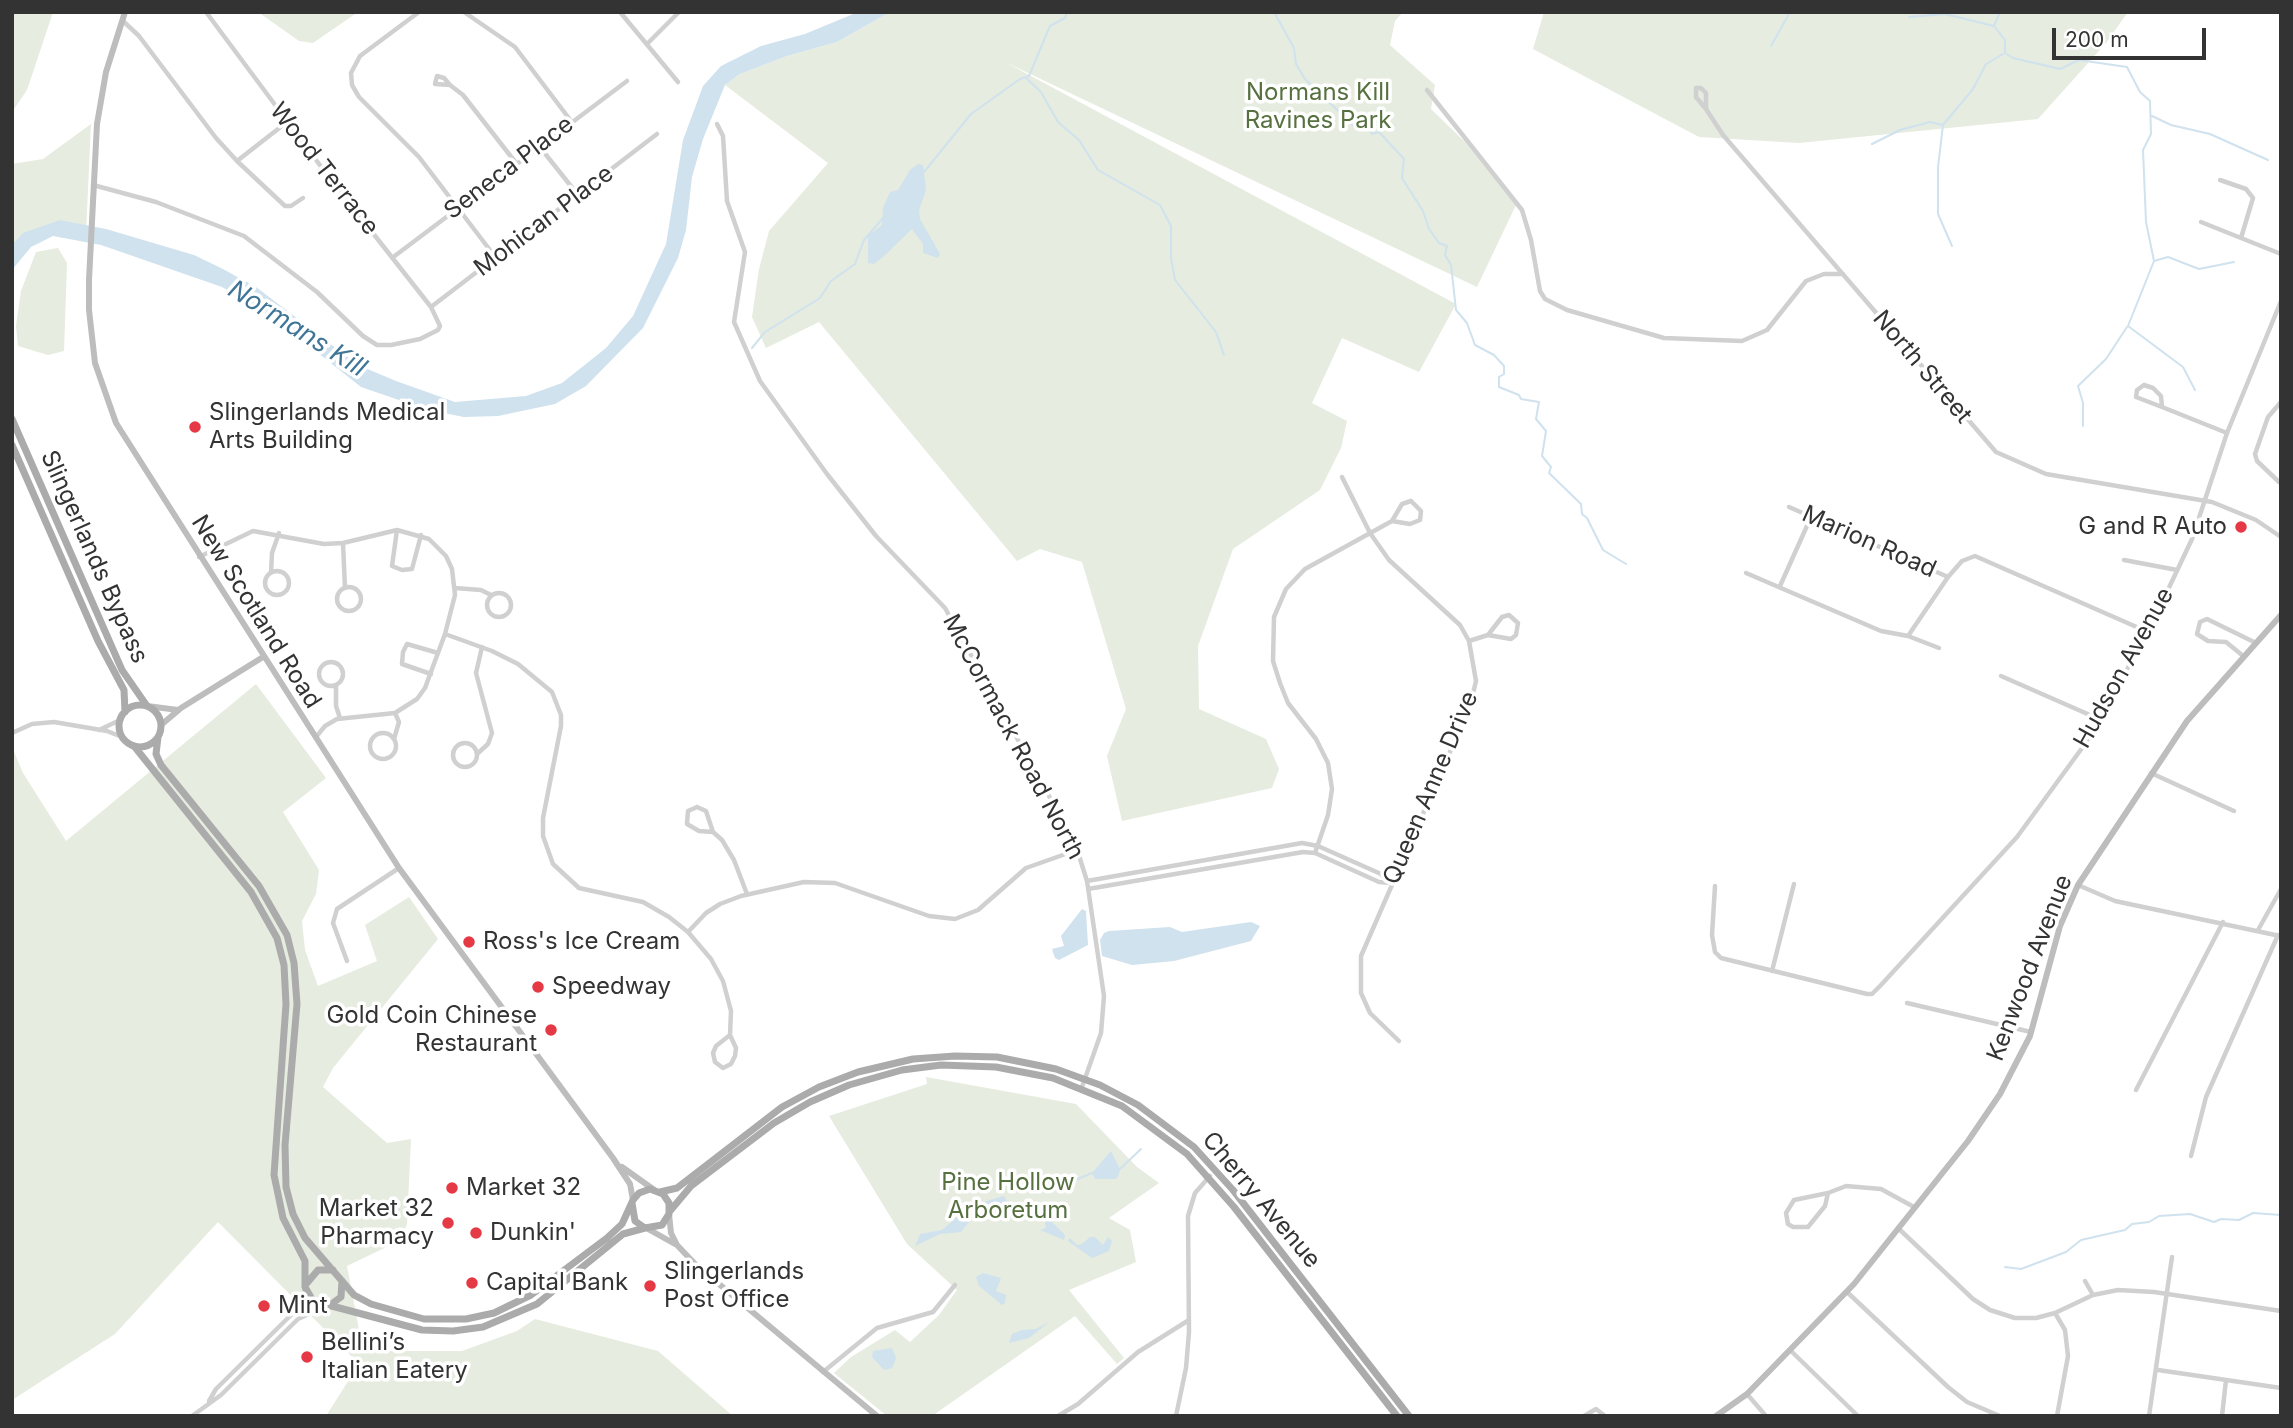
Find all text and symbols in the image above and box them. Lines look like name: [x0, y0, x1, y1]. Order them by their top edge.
scale bar: [2055, 14, 2209, 58]
text: 200 m: [2065, 27, 2129, 52]
park label: Normans Kill Ravines Park: [1245, 79, 1391, 135]
street label: Wood Terrace: [263, 97, 385, 241]
street label: Seneca Place: [439, 110, 579, 226]
street label: Mohican Place: [469, 159, 619, 283]
water label: Normans Kill: [222, 274, 372, 384]
street label: North Street: [1866, 305, 1978, 429]
place label: Slingerlands Medical Arts Building: [209, 399, 445, 455]
marker: Slingerlands Medical Arts Building: [187, 419, 203, 435]
street label: Slingerlands Bypass: [34, 446, 154, 668]
street label: Marion Road: [1798, 500, 1940, 584]
street label: New Scotland Road: [185, 510, 327, 714]
place label: G and R Auto: [2078, 513, 2227, 541]
marker: G and R Auto: [2233, 519, 2249, 535]
street label: Hudson Avenue: [2068, 583, 2180, 753]
street label: McCormack Road North: [936, 610, 1090, 864]
street label: Queen Anne Drive: [1377, 687, 1485, 889]
street label: Kenwood Avenue: [1981, 871, 2079, 1065]
place label: Ross's Ice Cream: [483, 928, 680, 956]
marker: Ross's Ice Cream: [461, 934, 477, 950]
place label: Speedway: [552, 973, 671, 1001]
marker: Speedway: [530, 979, 546, 995]
place label: Gold Coin Chinese Restaurant: [326, 1002, 537, 1058]
marker: Gold Coin Chinese Restaurant: [543, 1022, 559, 1038]
street label: Cherry Avenue: [1196, 1126, 1326, 1274]
park label: Pine Hollow Arboretum: [941, 1169, 1075, 1225]
place label: Market 32: [466, 1174, 581, 1202]
marker: Market 32: [444, 1180, 460, 1196]
place label: Market 32 Pharmacy: [319, 1195, 434, 1251]
marker: Market 32 Pharmacy: [440, 1215, 456, 1231]
place label: Dunkin': [490, 1219, 576, 1247]
marker: Dunkin': [468, 1225, 484, 1241]
place label: Slingerlands Post Office: [664, 1258, 804, 1314]
place label: Capital Bank: [486, 1269, 628, 1297]
marker: Capital Bank: [464, 1275, 480, 1291]
marker: Slingerlands Post Office: [642, 1278, 658, 1294]
place label: Mint: [278, 1292, 328, 1320]
marker: Mint: [256, 1298, 272, 1314]
place label: Bellini’s Italian Eatery: [321, 1329, 468, 1385]
marker: Bellini’s Italian Eatery: [299, 1349, 315, 1365]

